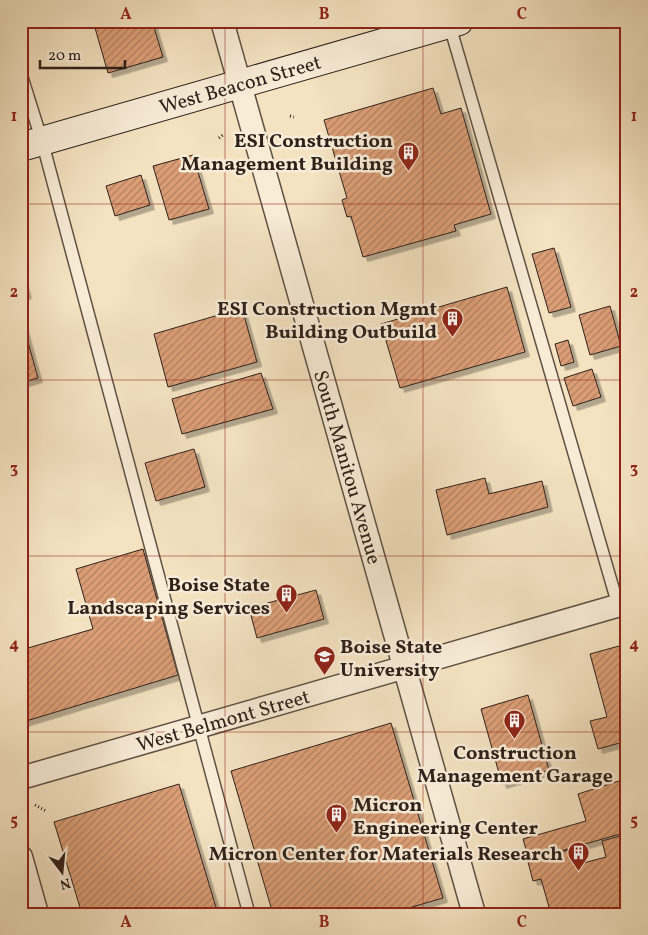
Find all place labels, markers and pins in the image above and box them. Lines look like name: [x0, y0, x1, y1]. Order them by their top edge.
place label: ESI Construction Management Building: [181, 128, 393, 179]
building icon: ESI Construction Management Building: [397, 140, 421, 171]
place label: ESI Construction Mgmt Building Outbuild: [217, 296, 437, 347]
building icon: ESI Construction Mgmt Building Outbuild: [441, 307, 465, 338]
place label: Boise State Landscaping Services: [67, 572, 270, 623]
building icon: Boise State Landscaping Services: [274, 583, 298, 614]
place label: Boise State University: [340, 634, 442, 685]
school or university icon: Boise State University: [312, 645, 336, 676]
building icon: Construction Management Garage: [503, 708, 527, 739]
place label: Construction Management Garage: [417, 740, 613, 791]
place label: Micron Engineering Center: [353, 792, 538, 843]
building icon: Micron Engineering Center: [325, 803, 349, 834]
place label: Micron Center for Materials Research: [209, 841, 563, 869]
building icon: Micron Center for Materials Research: [567, 841, 591, 872]

